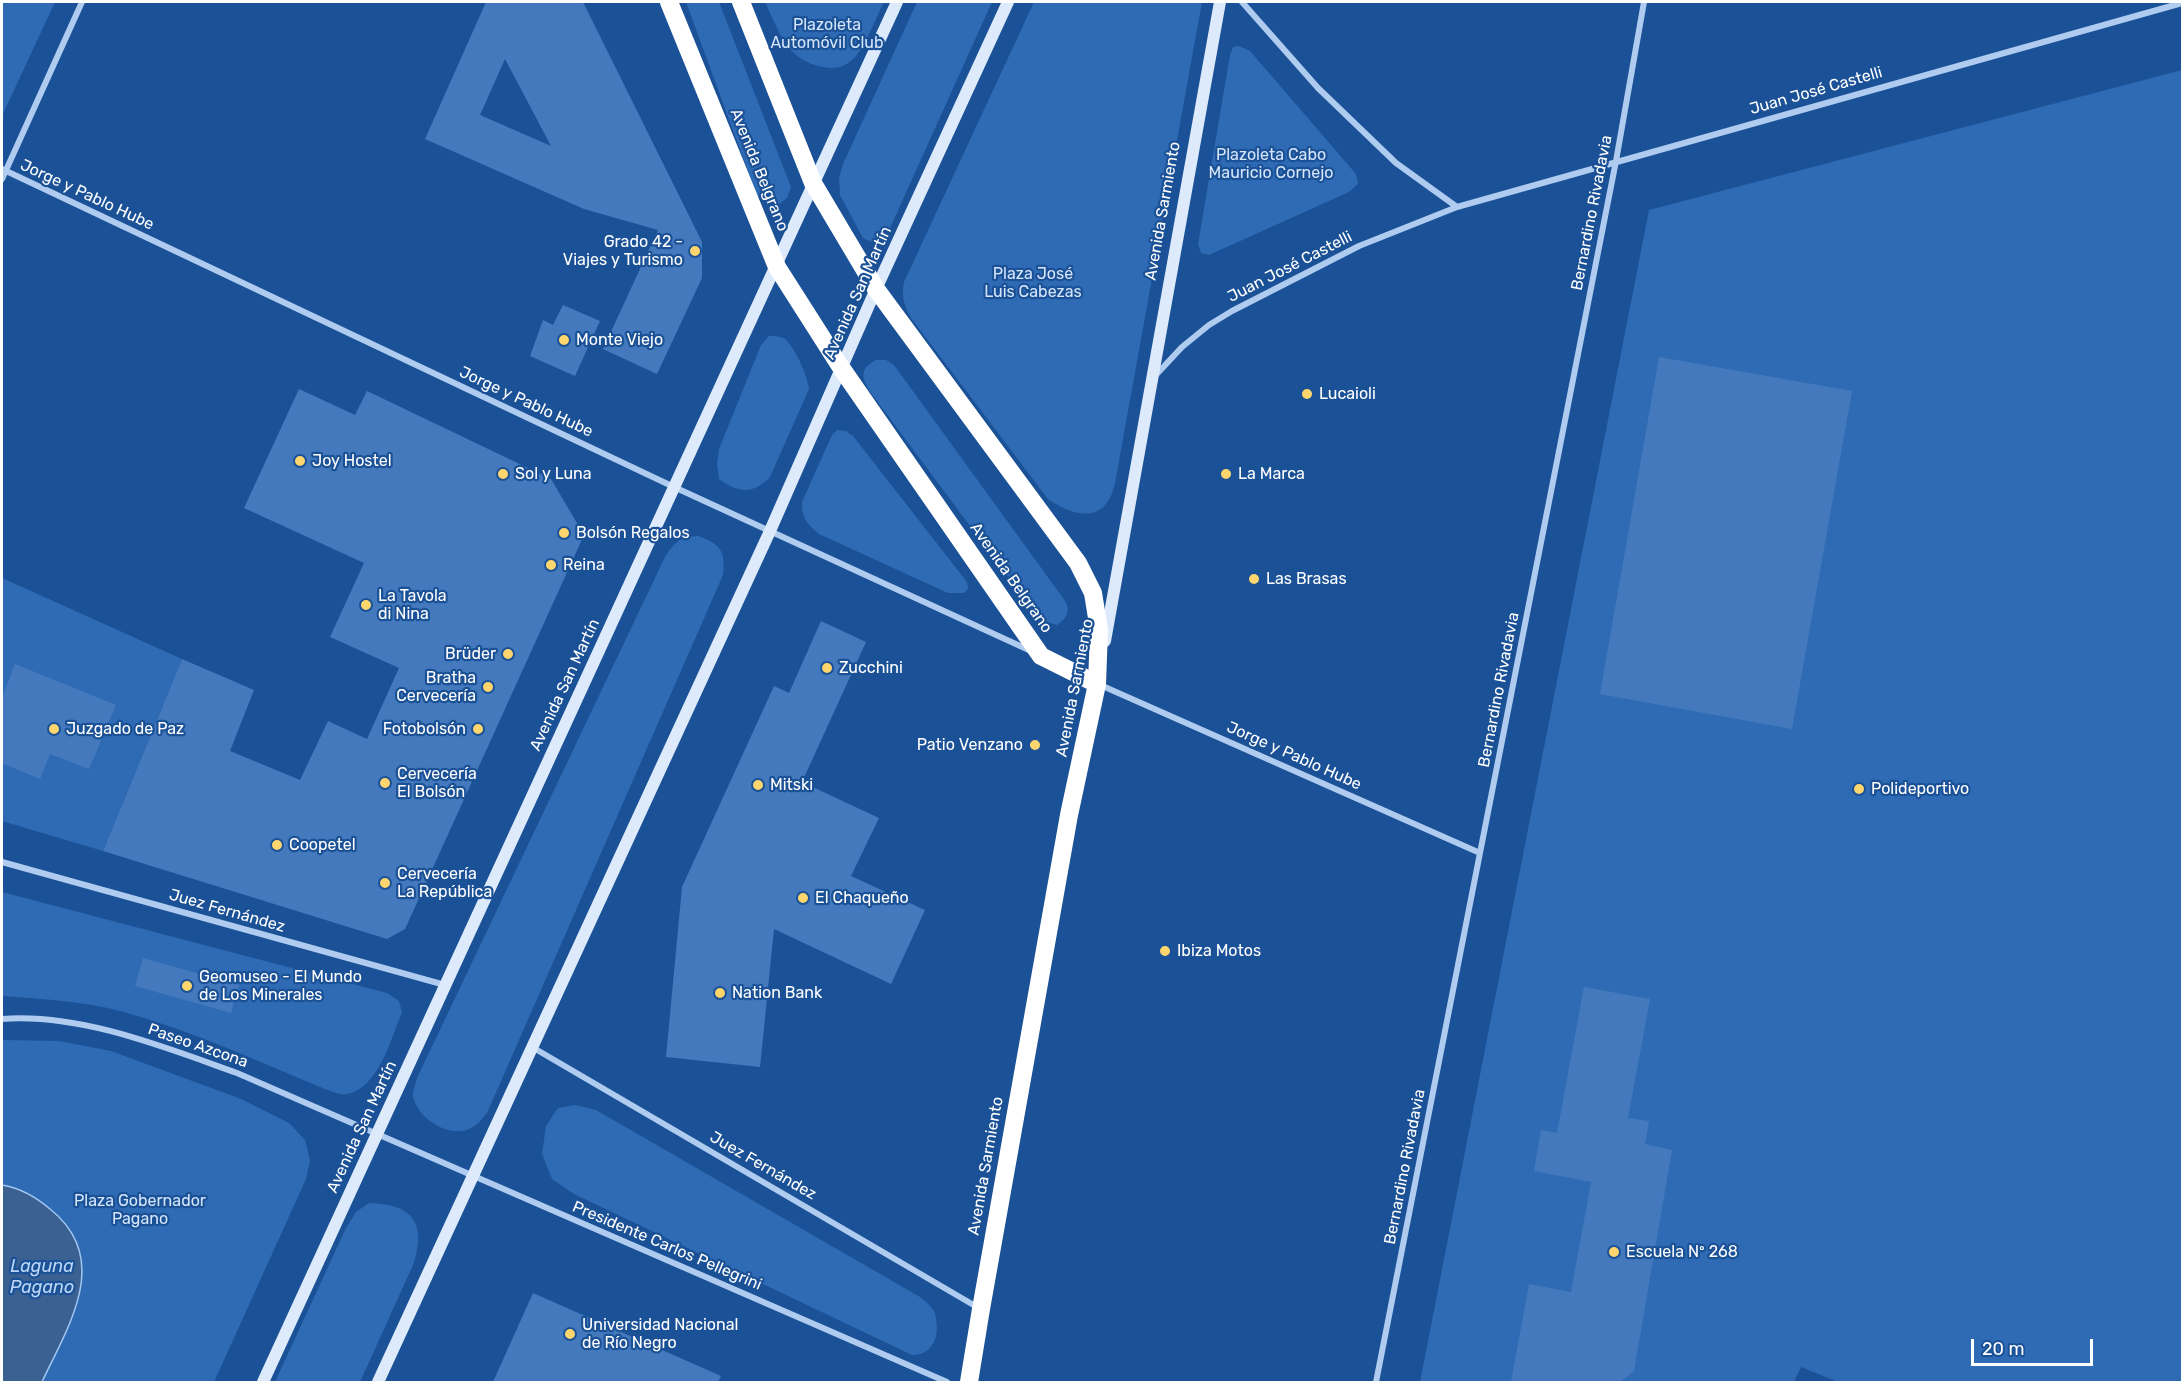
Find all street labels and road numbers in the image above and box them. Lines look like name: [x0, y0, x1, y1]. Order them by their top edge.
street label: Juan José Castelli: [1747, 63, 1885, 119]
street label: Avenida Belgrano: [726, 106, 792, 234]
street label: Bernardino Rivadavia: [1568, 134, 1616, 292]
street label: Avenida Sarmiento: [1141, 140, 1185, 282]
street label: Jorge y Pablo Hube: [17, 156, 157, 234]
street label: Avenida San Martín: [820, 224, 896, 362]
street label: Juan José Castelli: [1225, 227, 1355, 307]
street label: Jorge y Pablo Hube: [456, 363, 596, 441]
street label: Avenida Belgrano: [966, 519, 1056, 637]
street label: Bernardino Rivadavia: [1475, 611, 1523, 769]
street label: Avenida San Martín: [526, 616, 604, 754]
street label: Avenida Sarmiento: [1052, 617, 1098, 759]
street label: Jorge y Pablo Hube: [1224, 718, 1364, 794]
street label: Juez Fernández: [167, 885, 287, 937]
street label: Paseo Azcona: [145, 1020, 251, 1072]
street label: Avenida San Martín: [323, 1058, 401, 1196]
street label: Bernardino Rivadavia: [1381, 1088, 1429, 1246]
street label: Avenida Sarmiento: [964, 1095, 1008, 1237]
street label: Juez Fernández: [706, 1128, 820, 1204]
street label: Presidente Carlos Pellegrini: [569, 1197, 765, 1295]

